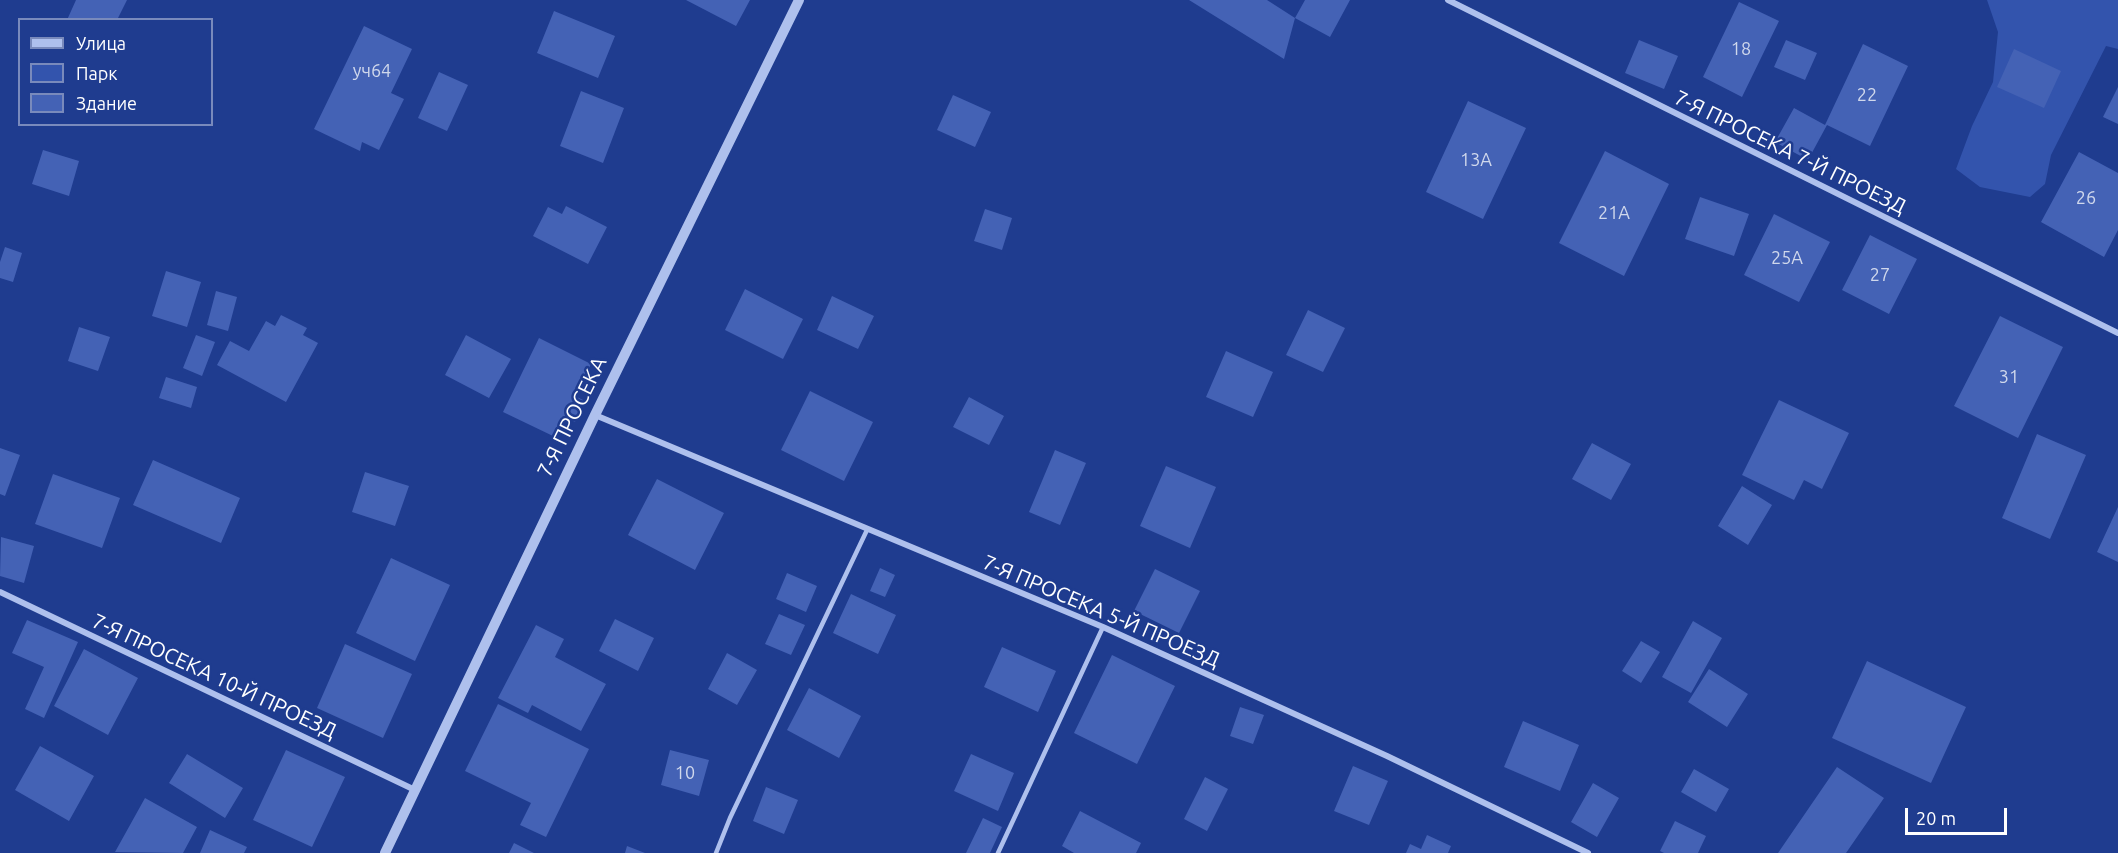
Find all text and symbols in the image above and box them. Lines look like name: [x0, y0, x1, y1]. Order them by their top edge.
legend: [18, 18, 213, 126]
text: Улица: [76, 33, 126, 53]
house number: 18: [1731, 38, 1751, 60]
house number: уч64: [353, 60, 391, 82]
text: Парк: [76, 63, 117, 83]
house number: 22: [1857, 84, 1877, 106]
street label: 7-Я ПРОСЕКА 7-Й ПРОЕЗД: [1670, 85, 1910, 219]
text: Здание: [76, 93, 137, 113]
house number: 13А: [1460, 149, 1492, 171]
house number: 26: [2076, 187, 2096, 209]
house number: 21А: [1598, 202, 1630, 224]
house number: 25А: [1771, 247, 1803, 269]
house number: 27: [1870, 264, 1890, 286]
street label: 7-Я ПРОСЕКА: [532, 353, 612, 481]
house number: 31: [1999, 366, 2019, 388]
street label: 7-Я ПРОСЕКА 5-Й ПРОЕЗД: [979, 550, 1223, 672]
street label: 7-Я ПРОСЕКА 10-Й ПРОЕЗД: [88, 608, 340, 744]
house number: 10: [675, 762, 695, 784]
scale bar: [1908, 796, 2010, 834]
text: 20 m: [1916, 808, 1956, 828]

